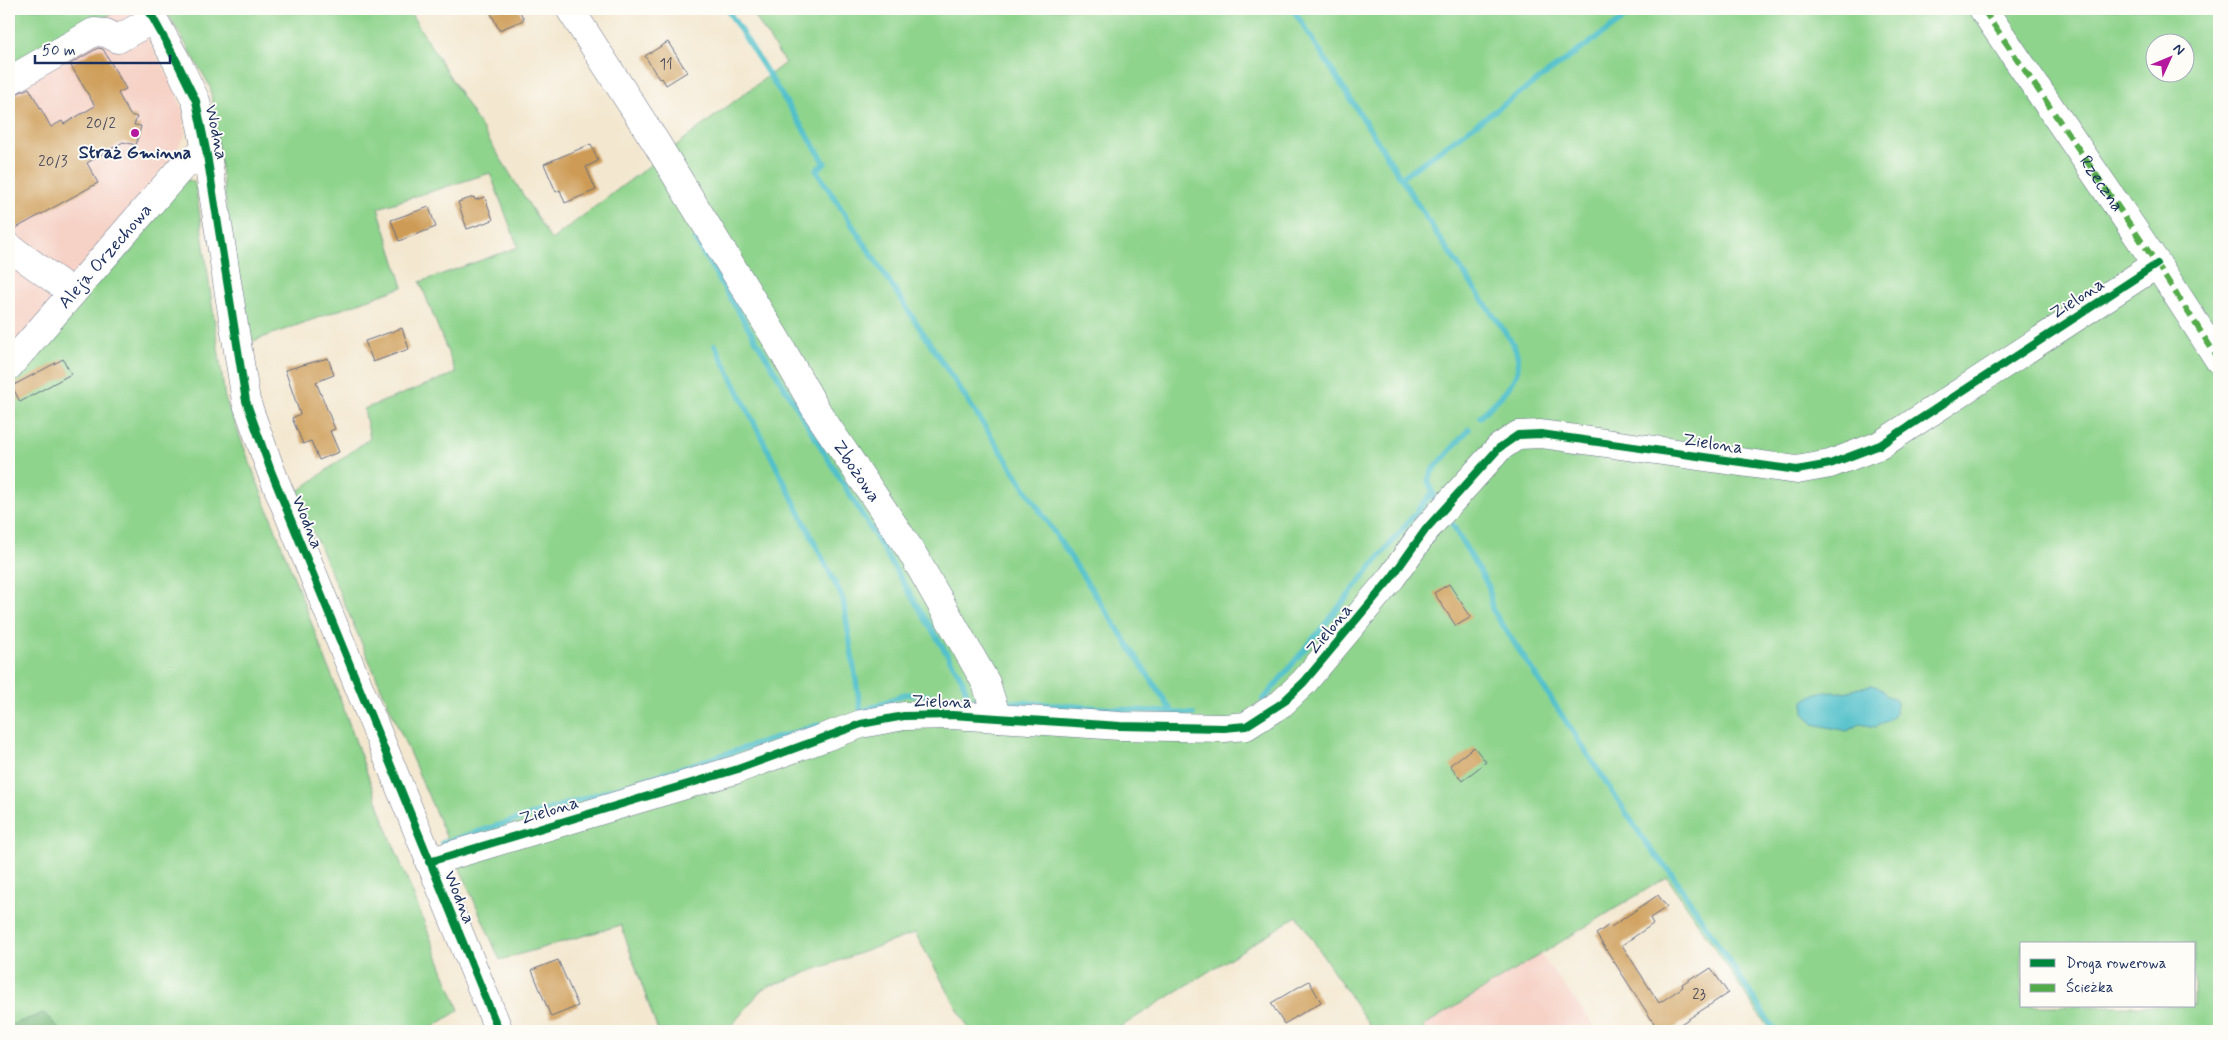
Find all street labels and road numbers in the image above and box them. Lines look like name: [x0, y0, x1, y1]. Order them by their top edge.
street label: Wodna: [199, 103, 234, 162]
street label: Rzeczna: [2073, 151, 2129, 217]
street label: Aleja Orzechowa: [53, 199, 158, 314]
street label: Zielona: [2046, 272, 2109, 325]
street label: Zielona: [1681, 428, 1744, 460]
street label: Zbożowa: [827, 436, 886, 507]
street label: Wodna: [286, 492, 329, 553]
street label: Zielona: [1301, 599, 1358, 661]
street label: Zielona: [912, 689, 972, 715]
street label: Zielona: [517, 791, 582, 831]
street label: Wodna: [438, 867, 481, 928]

